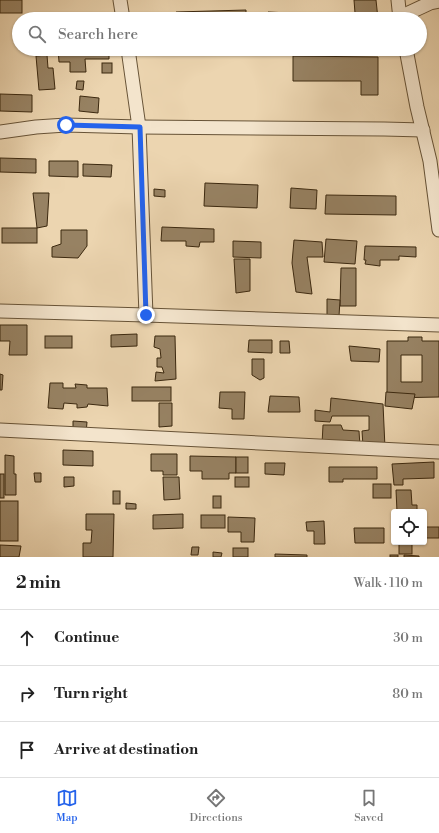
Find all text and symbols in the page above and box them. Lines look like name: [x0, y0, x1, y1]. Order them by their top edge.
search box: [12, 12, 427, 56]
icon: search: [26, 23, 48, 45]
text: Search here: [58, 25, 138, 44]
route start: [57, 116, 75, 134]
route end: [137, 306, 155, 324]
map controls: [391, 509, 427, 545]
button: locate: [391, 509, 427, 545]
text: 2 min: [16, 572, 61, 594]
text: Walk · 110 m: [353, 575, 423, 591]
icon: ahead: [16, 627, 38, 649]
text: Continue: [54, 628, 119, 647]
text: 30 m: [393, 630, 423, 646]
icon: right: [16, 683, 38, 705]
text: Turn right: [54, 684, 128, 703]
text: 80 m: [392, 686, 423, 702]
icon: arrive: [16, 739, 38, 761]
text: Arrive at destination: [54, 740, 198, 759]
tab: Map: [56, 787, 78, 825]
tab: Directions: [190, 787, 243, 825]
tab: Saved: [354, 787, 383, 825]

